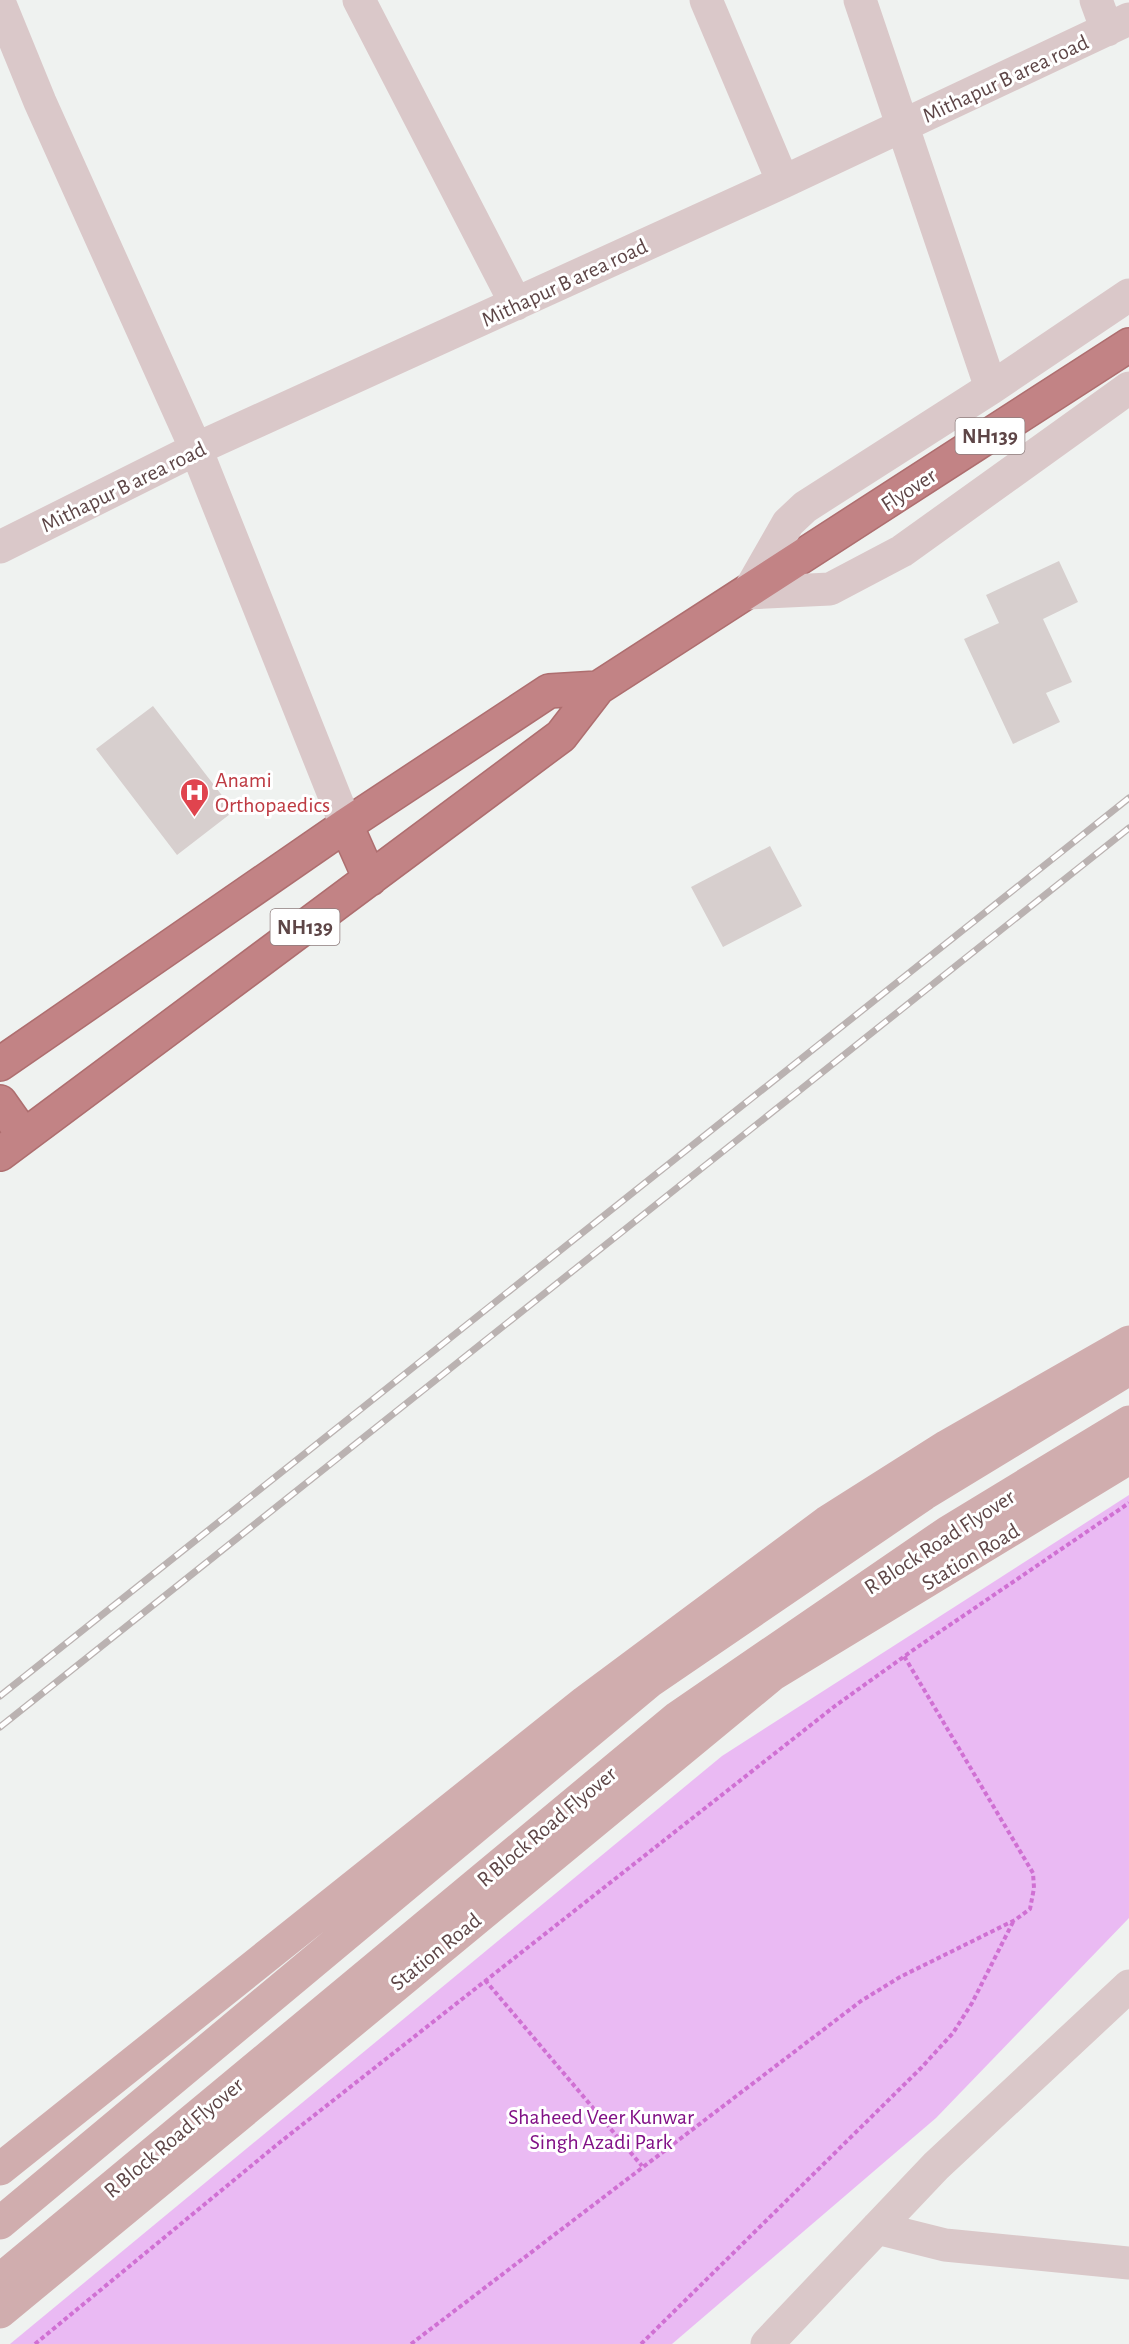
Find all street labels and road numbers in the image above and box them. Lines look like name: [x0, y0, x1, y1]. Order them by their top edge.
street label: Mithapur B area road: [919, 31, 1092, 127]
street label: Mithapur B area road: [478, 235, 651, 331]
road number: NH139: [956, 418, 1024, 454]
street label: Mithapur B area road: [38, 438, 209, 536]
street label: Flyover: [877, 464, 940, 516]
road number: NH139: [270, 909, 340, 945]
street label: R Block Road Flyover: [861, 1485, 1019, 1598]
street label: Station Road: [918, 1519, 1023, 1594]
street label: R Block Road Flyover: [473, 1762, 620, 1891]
street label: Station Road: [386, 1909, 485, 1995]
street label: R Block Road Flyover: [100, 2073, 247, 2202]

